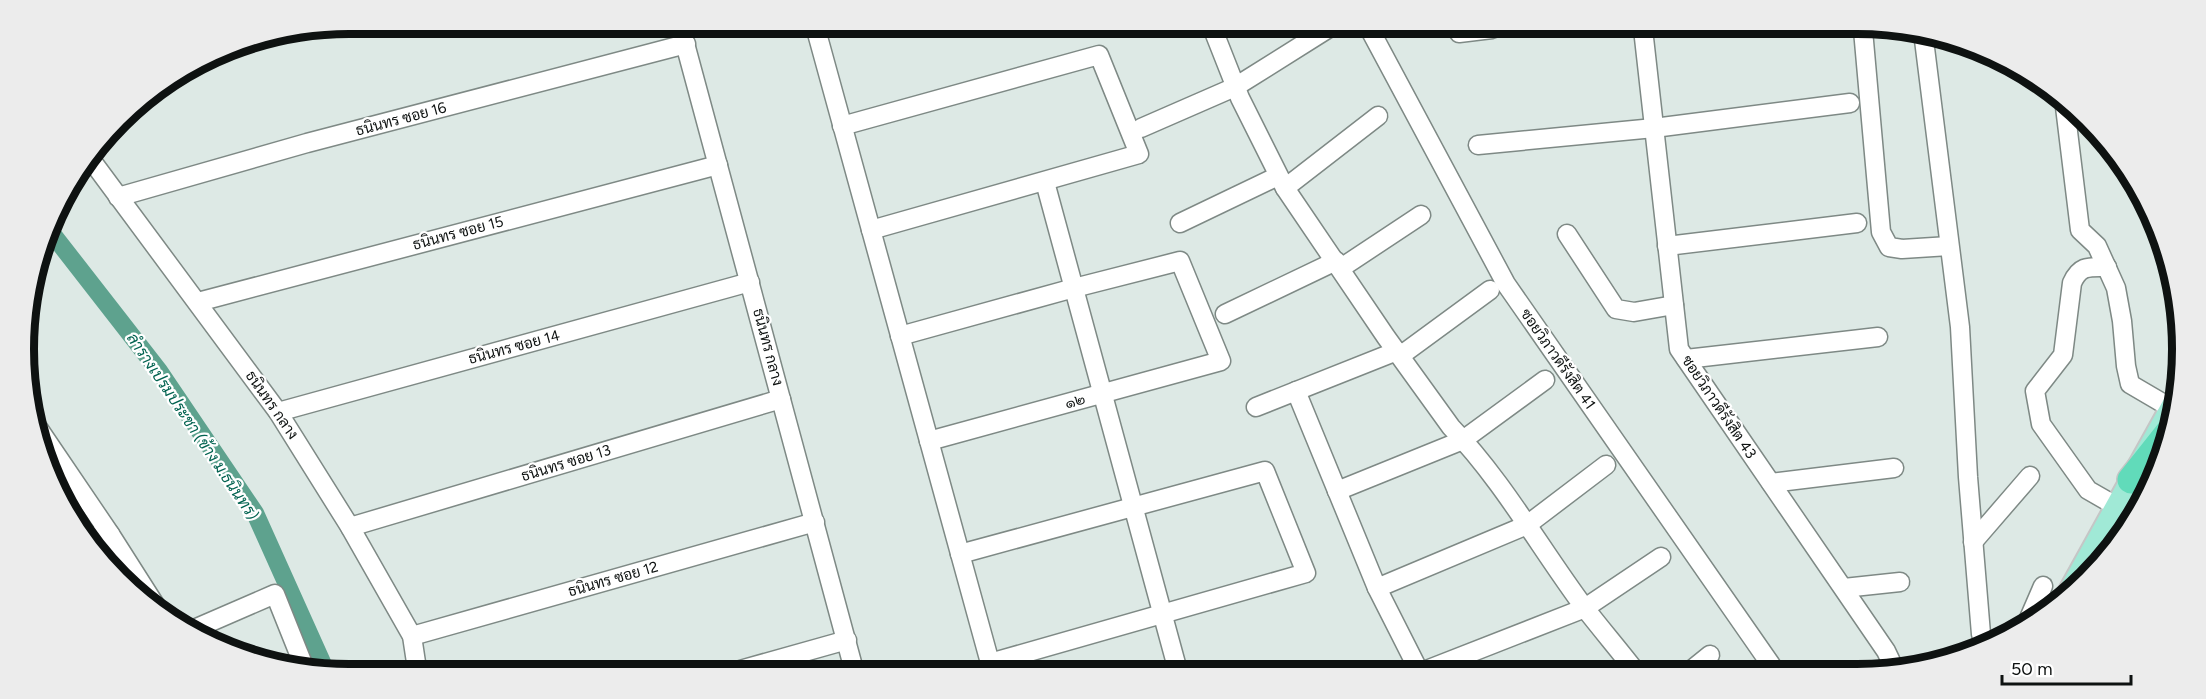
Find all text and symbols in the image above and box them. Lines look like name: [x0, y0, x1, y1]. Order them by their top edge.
street label: ธนินทร ซอย 16: [354, 98, 449, 140]
street label: ธนินทร ซอย 15: [411, 212, 505, 254]
street label: ซอยวิภาวดีรังสิต 41: [1517, 305, 1600, 413]
street label: ธนินทร กลาง: [749, 306, 787, 388]
street label: ธนินทร ซอย 14: [466, 326, 562, 368]
water label: ลำรางเปรมประชา (ข้าง ม.ธนินทร): [123, 328, 264, 524]
street label: ซอยวิภาวดีรังสิต 43: [1678, 351, 1761, 462]
street label: ธนินทร กลาง: [242, 367, 302, 443]
street label: ๑๒: [1063, 390, 1087, 412]
street label: ธนินทร ซอย 13: [519, 441, 613, 485]
street label: ธนินทร ซอย 12: [566, 558, 660, 600]
scale bar: [2002, 648, 2131, 686]
text: 50 m: [2011, 658, 2053, 680]

